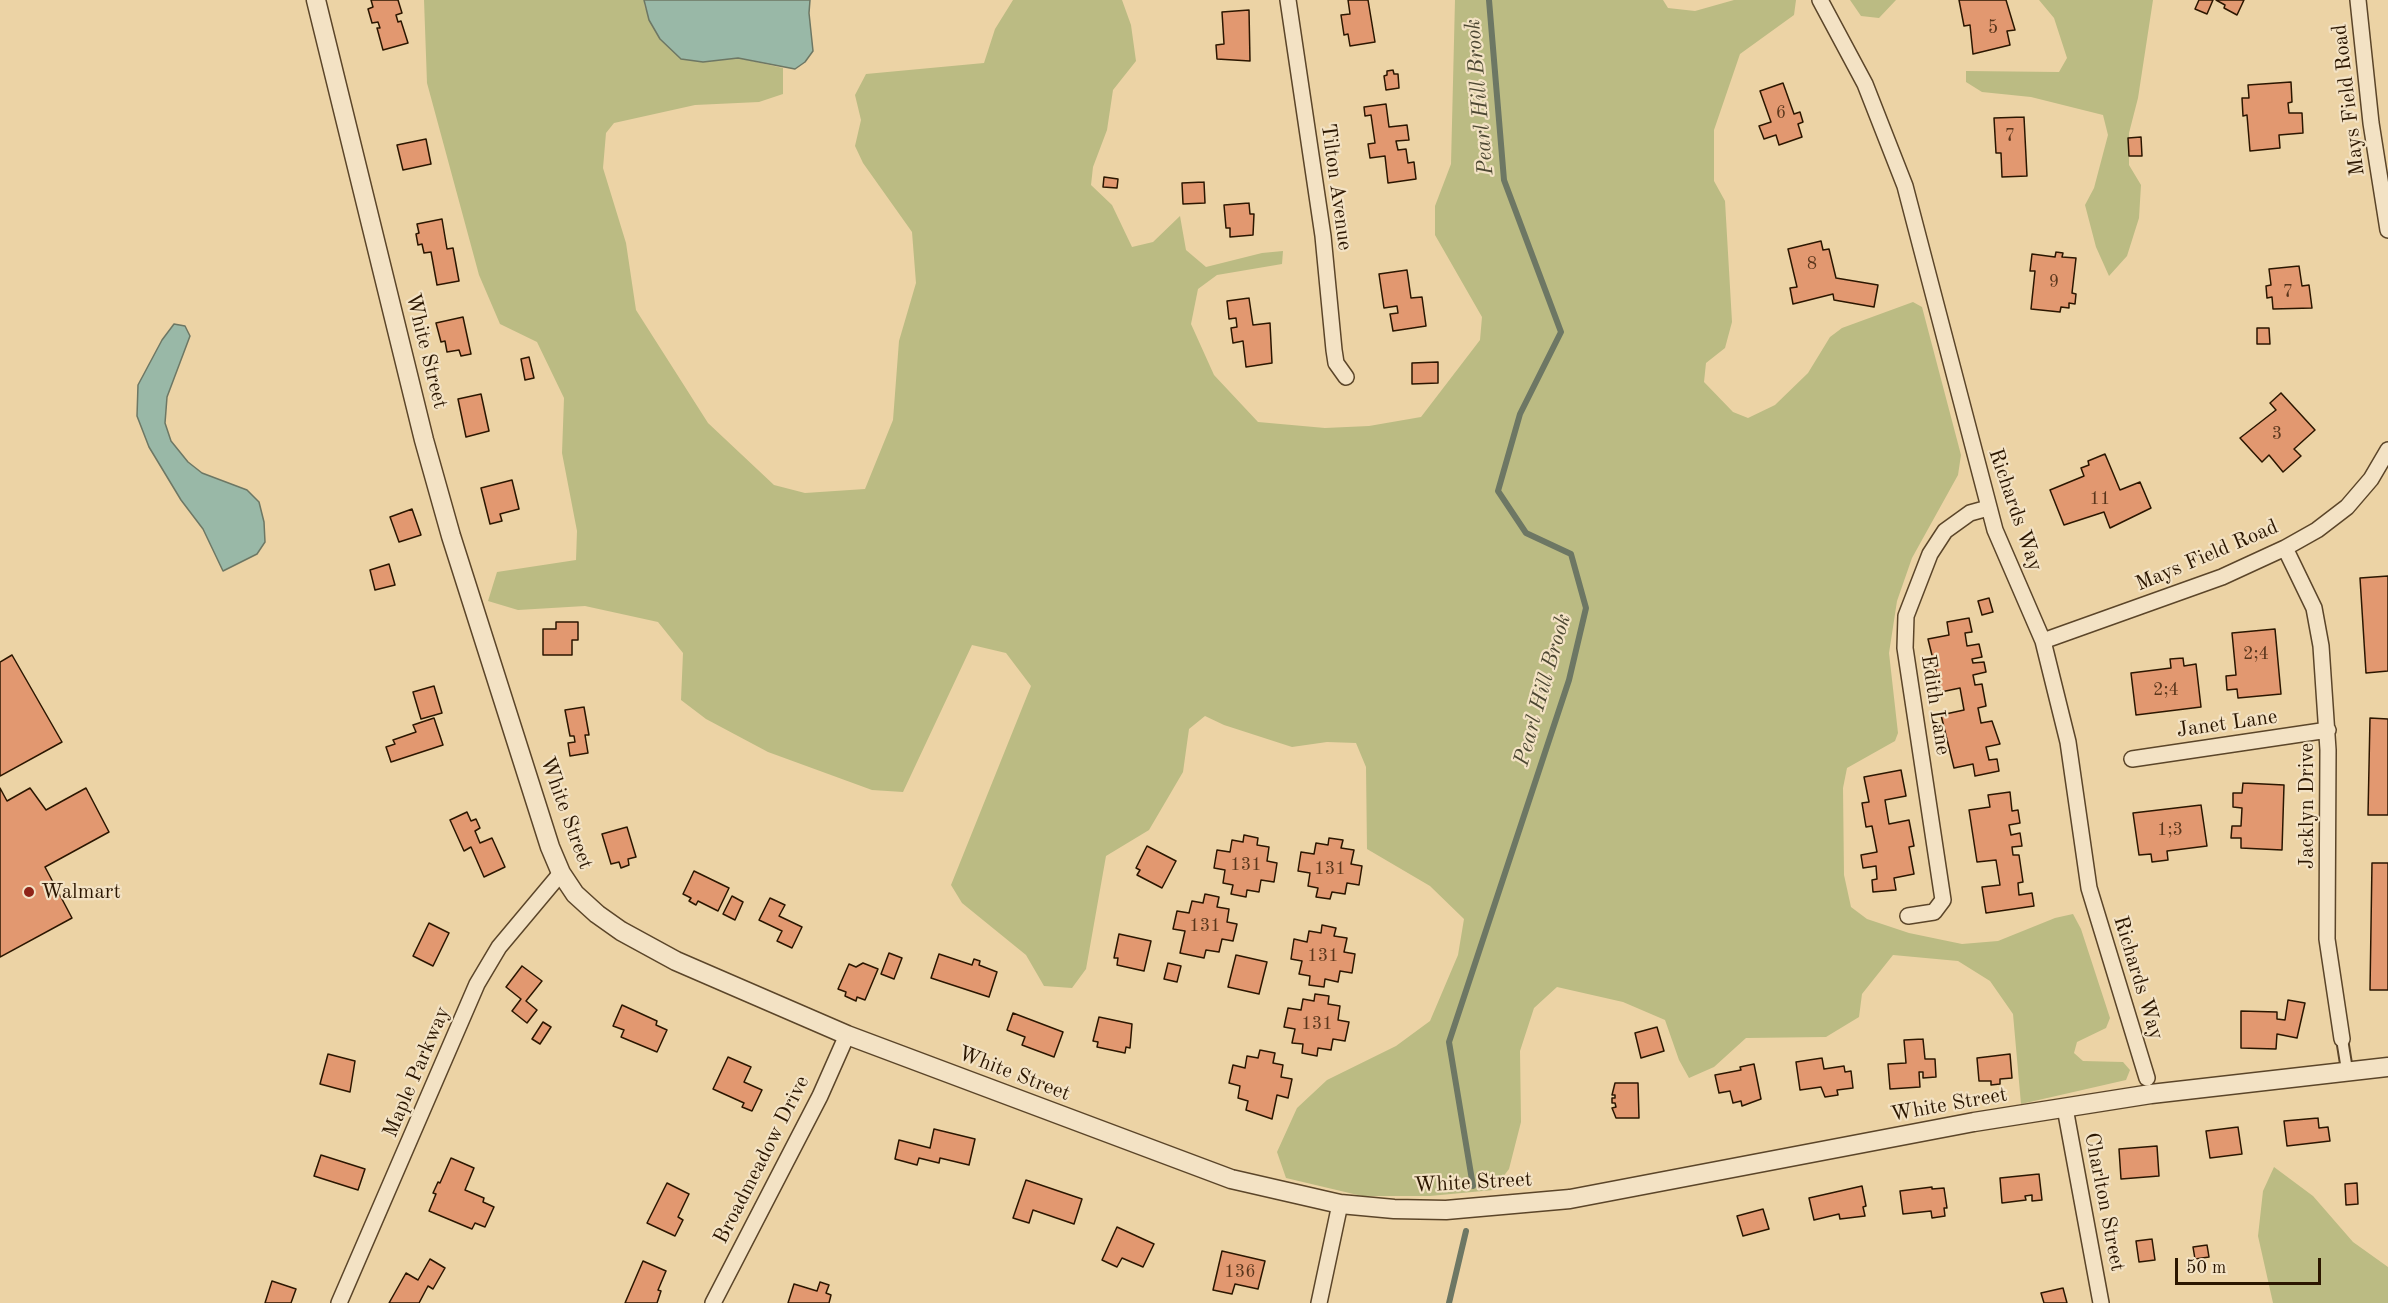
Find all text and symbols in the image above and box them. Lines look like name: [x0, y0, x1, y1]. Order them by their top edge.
house number: 5: [1988, 17, 1998, 39]
water label: Pearl Hill Brook: [1460, 18, 1500, 176]
street label: Mays Field Road: [2327, 23, 2371, 177]
house number: 6: [1776, 102, 1786, 124]
street label: Tilton Avenue: [1315, 122, 1357, 252]
house number: 7: [2005, 125, 2015, 147]
house number: 8: [1807, 253, 1817, 275]
house number: 9: [2049, 271, 2059, 293]
house number: 7: [2283, 281, 2293, 303]
street label: White Street: [399, 291, 453, 411]
house number: 3: [2272, 423, 2282, 445]
street label: Richards Way: [1982, 445, 2048, 575]
house number: 11: [2090, 488, 2110, 510]
street label: Mays Field Road: [2132, 515, 2282, 597]
water label: Pearl Hill Brook: [1509, 611, 1577, 769]
house number: 2;4: [2243, 643, 2269, 665]
street label: Edith Lane: [1915, 653, 1955, 757]
house number: 2;4: [2153, 679, 2179, 701]
street label: Janet Lane: [2175, 704, 2279, 744]
street label: Jacklyn Drive: [2294, 743, 2320, 869]
street label: White Street: [534, 753, 598, 873]
house number: 1;3: [2157, 819, 2183, 841]
house number: 131: [1230, 854, 1262, 876]
house number: 131: [1314, 858, 1346, 880]
place label: Walmart: [41, 879, 121, 905]
marker: Walmart: [22, 885, 36, 899]
street label: Richards Way: [2107, 913, 2169, 1043]
house number: 131: [1189, 915, 1221, 937]
house number: 131: [1307, 945, 1339, 967]
street label: Maple Parkway: [378, 1003, 456, 1141]
house number: 131: [1301, 1013, 1333, 1035]
street label: White Street: [954, 1041, 1074, 1107]
street label: Broadmeadow Drive: [709, 1072, 815, 1248]
street label: White Street: [1889, 1082, 2009, 1128]
street label: Charlton Street: [2078, 1130, 2130, 1274]
street label: White Street: [1413, 1167, 1533, 1199]
scale bar: [2178, 1246, 2324, 1284]
text: 50 m: [2186, 1259, 2226, 1277]
house number: 136: [1224, 1261, 1256, 1283]

